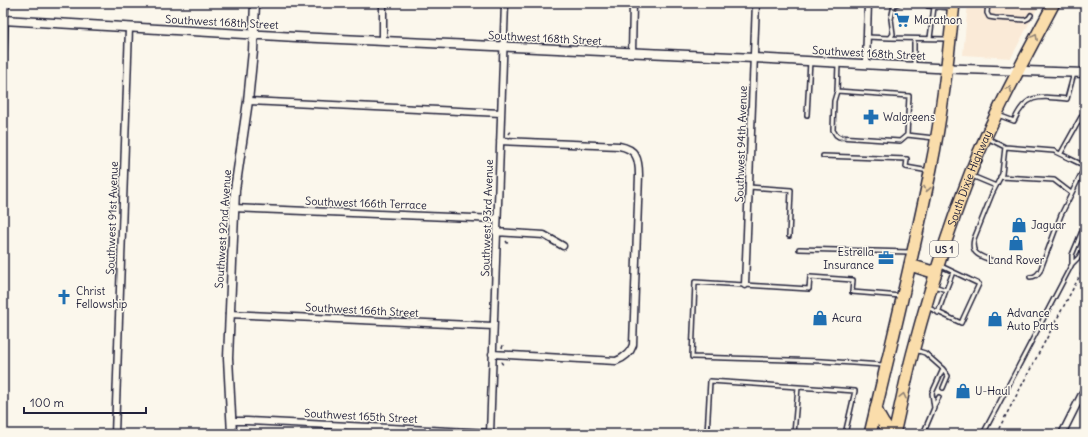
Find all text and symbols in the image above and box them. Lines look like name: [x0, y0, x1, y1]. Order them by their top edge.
supermarket icon: Marathon: [893, 11, 911, 29]
street label: Southwest 168th Street: [165, 12, 279, 32]
place label: Marathon: [914, 13, 962, 27]
street label: Southwest 168th Street: [488, 28, 602, 48]
one-way arrow: [1031, 34, 1038, 41]
street label: Southwest 168th Street: [812, 43, 926, 63]
street label: Southwest 94th Avenue: [732, 85, 750, 203]
one-way arrow: [1004, 85, 1012, 93]
pharmacy icon: Walgreens: [862, 108, 880, 126]
place label: Walgreens: [883, 110, 935, 124]
street label: South Dixie Highway: [944, 128, 995, 228]
one-way arrow: [839, 133, 846, 141]
street label: Southwest 93rd Avenue: [478, 159, 496, 277]
street label: Southwest 91st Avenue: [103, 161, 121, 275]
street label: Southwest 92nd Avenue: [212, 169, 234, 289]
one-way arrow: [923, 186, 931, 193]
street label: Southwest 166th Terrace: [305, 194, 427, 212]
shop icon: Jaguar: [1010, 216, 1028, 234]
place label: Jaguar: [1031, 218, 1067, 232]
shop icon: Land Rover: [1007, 234, 1025, 252]
road number: US 1: [930, 241, 958, 257]
place label: Estrella Insurance: [823, 245, 874, 272]
office icon: Estrella Insurance: [877, 249, 895, 267]
place label: Land Rover: [988, 253, 1045, 267]
place label: Christ Fellowship: [76, 284, 127, 311]
church icon: Christ Fellowship: [55, 288, 73, 306]
street label: Southwest 166th Street: [305, 300, 419, 320]
place label: Advance Auto Parts: [1007, 306, 1059, 333]
shop icon: Acura: [811, 309, 829, 327]
shop icon: Advance Auto Parts: [986, 310, 1004, 328]
place label: Acura: [832, 311, 862, 325]
shop icon: U-Haul: [954, 382, 972, 400]
place label: U-Haul: [975, 384, 1010, 398]
scale bar: [24, 389, 146, 415]
one-way arrow: [898, 393, 906, 399]
text: 100 m: [30, 395, 64, 410]
street label: Southwest 165th Street: [304, 406, 418, 426]

